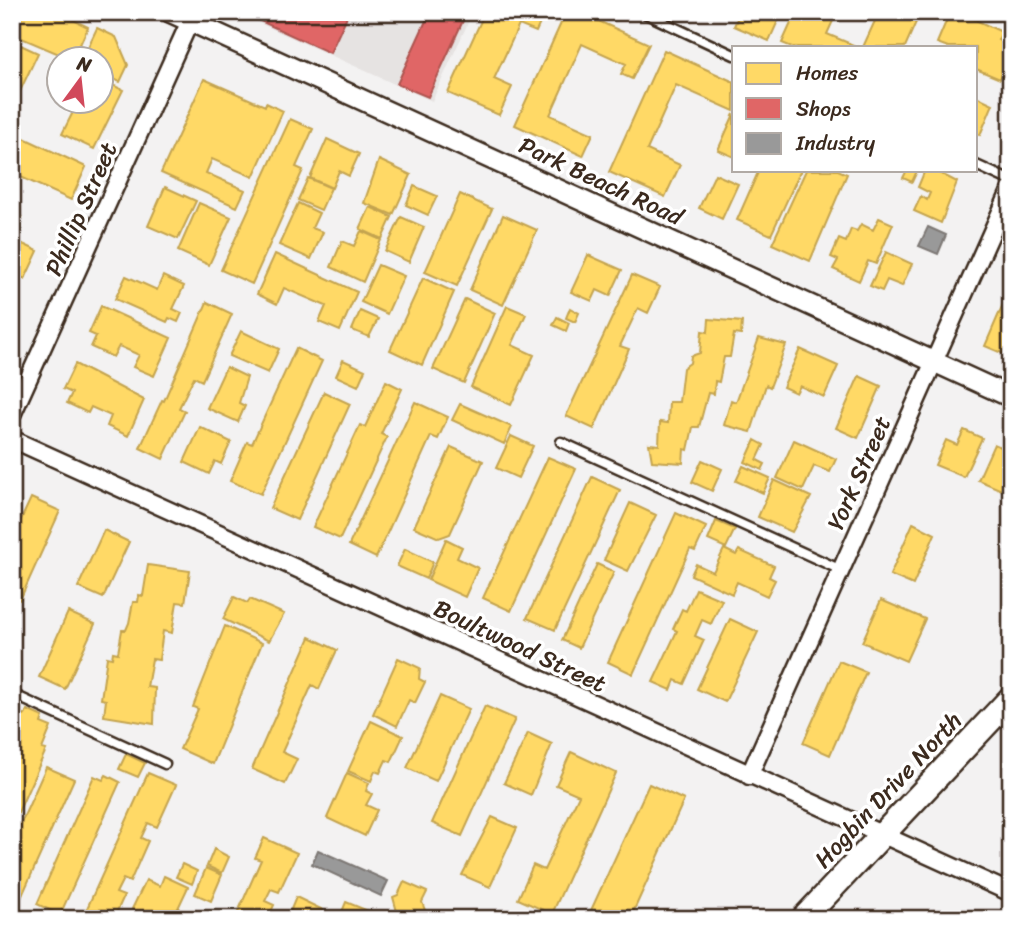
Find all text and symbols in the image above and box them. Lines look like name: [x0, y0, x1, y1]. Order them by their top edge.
north arrow: [46, 46, 116, 116]
text: N: [73, 46, 96, 82]
legend: [732, 46, 978, 172]
text: Homes: [796, 54, 858, 92]
text: Shops: [796, 90, 851, 128]
text: Industry: [795, 124, 875, 162]
street label: Park Beach Road: [512, 125, 691, 238]
street label: Phillip Street: [33, 135, 129, 283]
street label: York Street: [815, 409, 903, 537]
street label: Boultwood Street: [426, 587, 614, 705]
street label: Hogbin Drive North: [804, 702, 972, 878]

